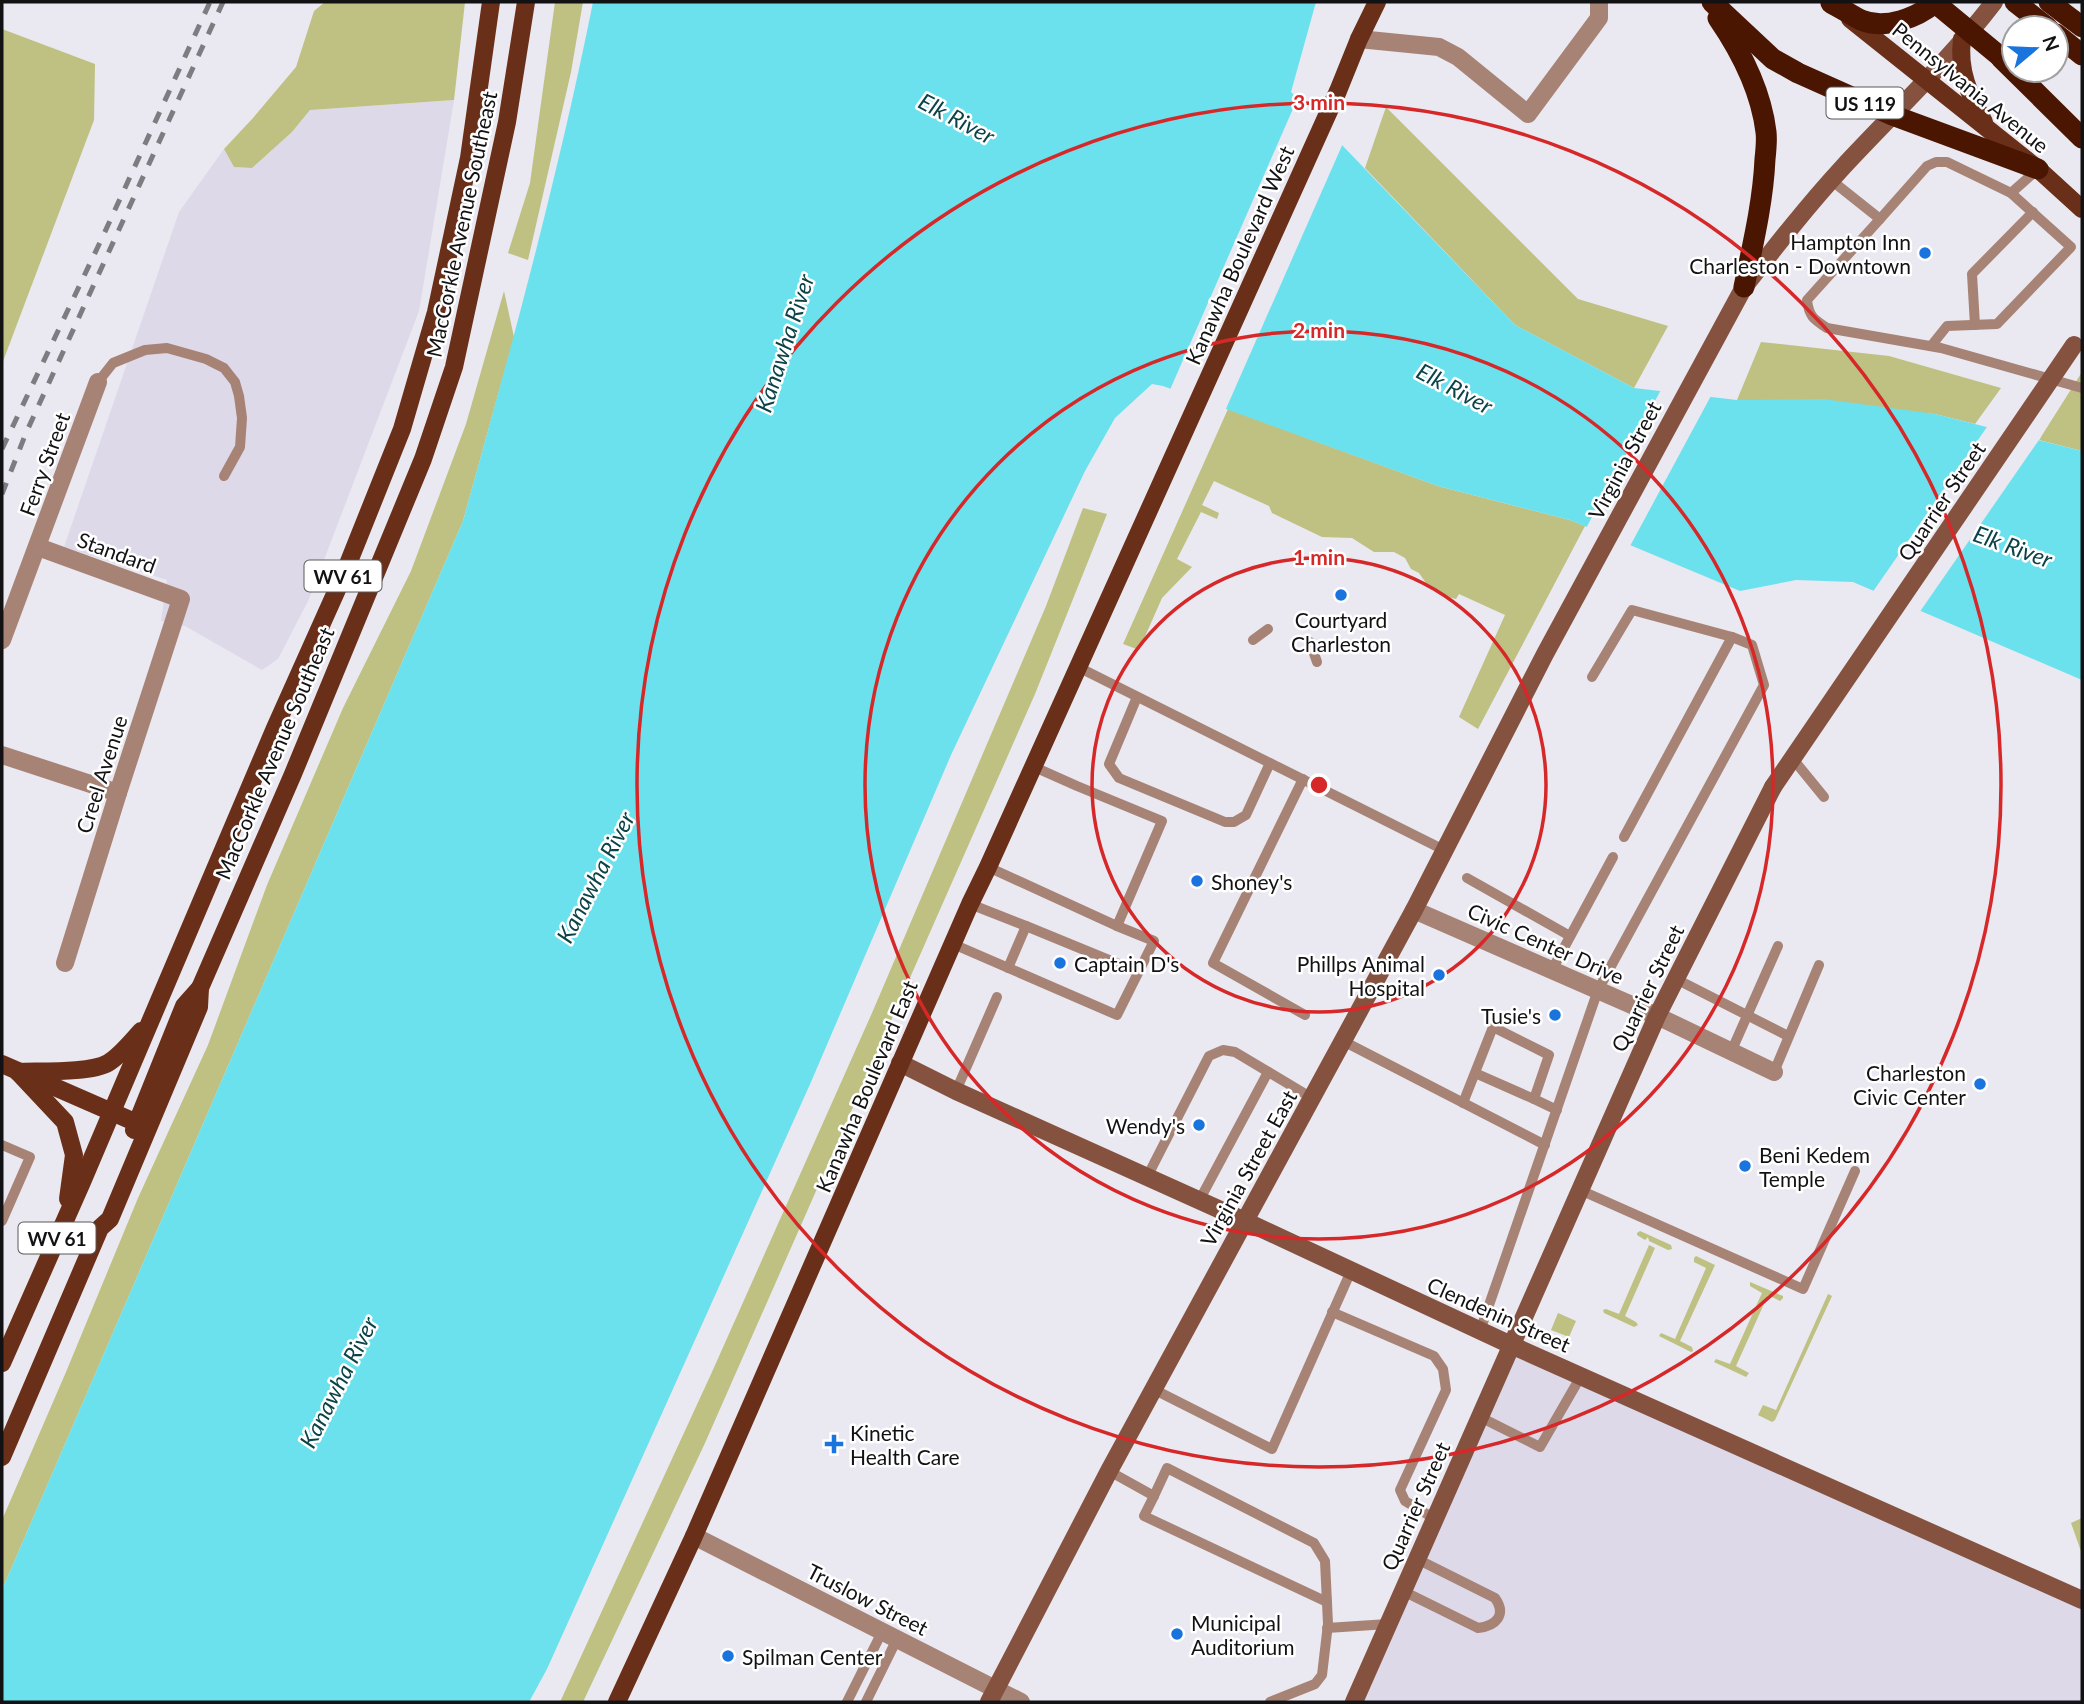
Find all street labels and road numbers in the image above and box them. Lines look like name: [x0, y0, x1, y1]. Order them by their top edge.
street label: Pennsylvania Avenue: [1888, 16, 2054, 158]
street label: MacCorkle Avenue Southeast: [421, 88, 502, 359]
road number: US 119: [1826, 88, 1904, 118]
street label: Kanawha Boulevard West: [1179, 141, 1299, 368]
street label: Virginia Street: [1582, 396, 1666, 523]
street label: Ferry Street: [14, 408, 74, 519]
street label: Quarrier Street: [1892, 436, 1990, 565]
street label: Standard: [74, 526, 160, 578]
road number: WV 61: [304, 561, 382, 592]
street label: MacCorkle Avenue Southeast: [209, 623, 339, 883]
street label: Creel Avenue: [70, 712, 132, 836]
street label: Civic Center Drive: [1464, 897, 1628, 989]
street label: Quarrier Street: [1605, 920, 1689, 1056]
street label: Kanawha Boulevard East: [810, 976, 922, 1196]
street label: Virginia Street East: [1195, 1085, 1302, 1251]
road number: WV 61: [18, 1222, 96, 1254]
street label: Clendenin Street: [1424, 1271, 1575, 1357]
street label: Quarrier Street: [1375, 1437, 1455, 1574]
street label: Truslow Street: [804, 1558, 933, 1640]

